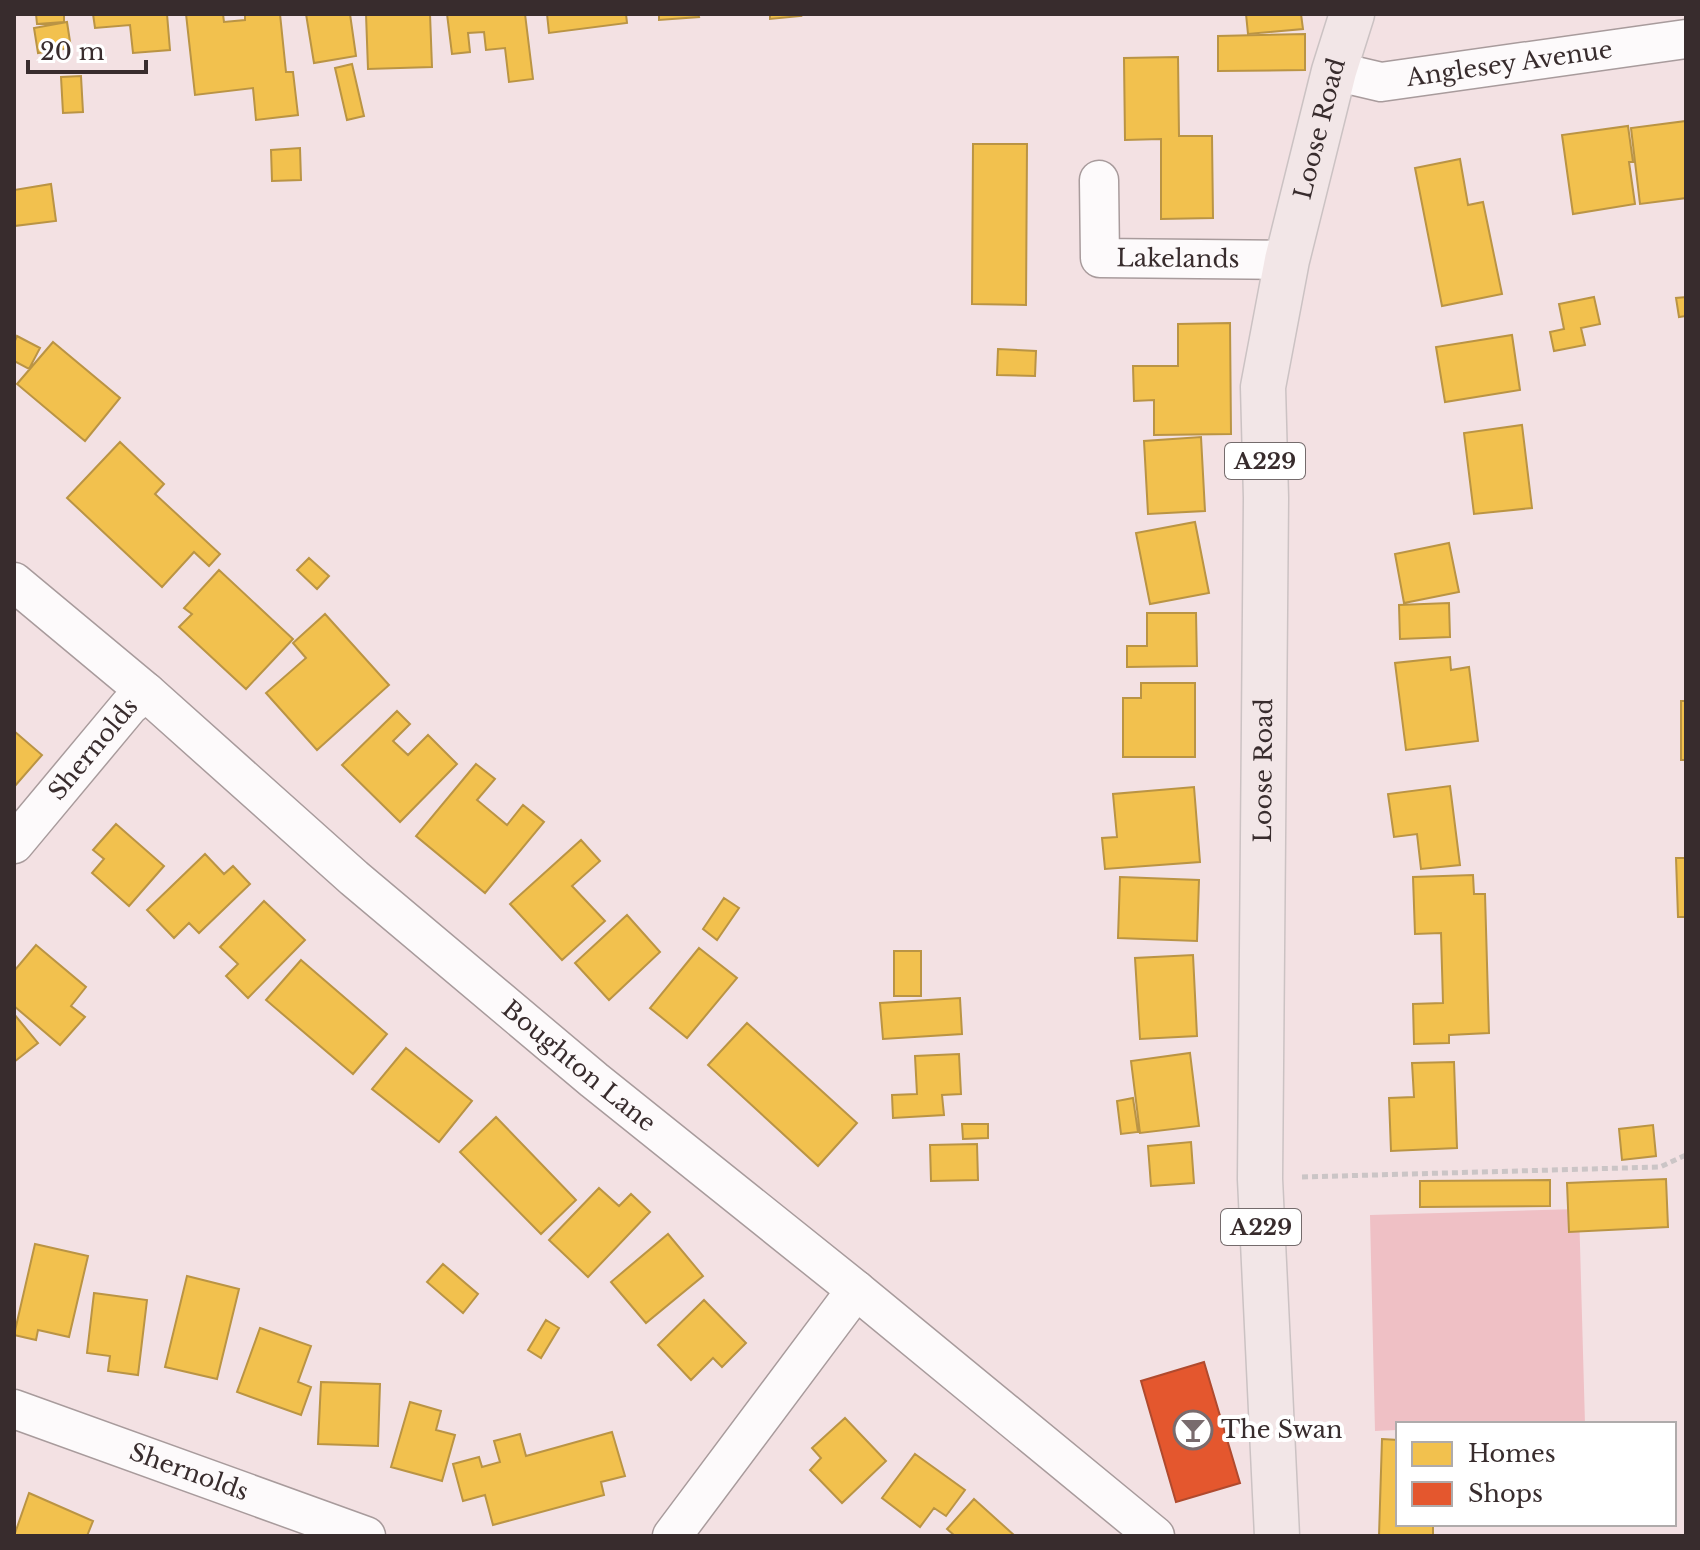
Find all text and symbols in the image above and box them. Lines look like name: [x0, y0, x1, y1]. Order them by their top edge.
scale bar: [28, 24, 146, 74]
street label: Anglesey Avenue: [1404, 35, 1614, 92]
text: 20 m: [40, 37, 105, 66]
street label: Loose Road: [1288, 54, 1351, 202]
street label: Lakelands: [1116, 243, 1240, 273]
road number: A229: [1225, 443, 1305, 479]
street label: Shernolds: [42, 690, 143, 805]
street label: Loose Road: [1248, 698, 1278, 843]
street label: Boughton Lane: [496, 994, 662, 1138]
road number: A229: [1221, 1209, 1301, 1245]
bar icon: The Swan: [1172, 1409, 1214, 1451]
place label: The Swan: [1221, 1415, 1343, 1444]
legend: [1396, 1422, 1676, 1526]
street label: Shernolds: [126, 1437, 253, 1506]
text: Homes: [1468, 1439, 1556, 1468]
text: Shops: [1468, 1479, 1543, 1508]

